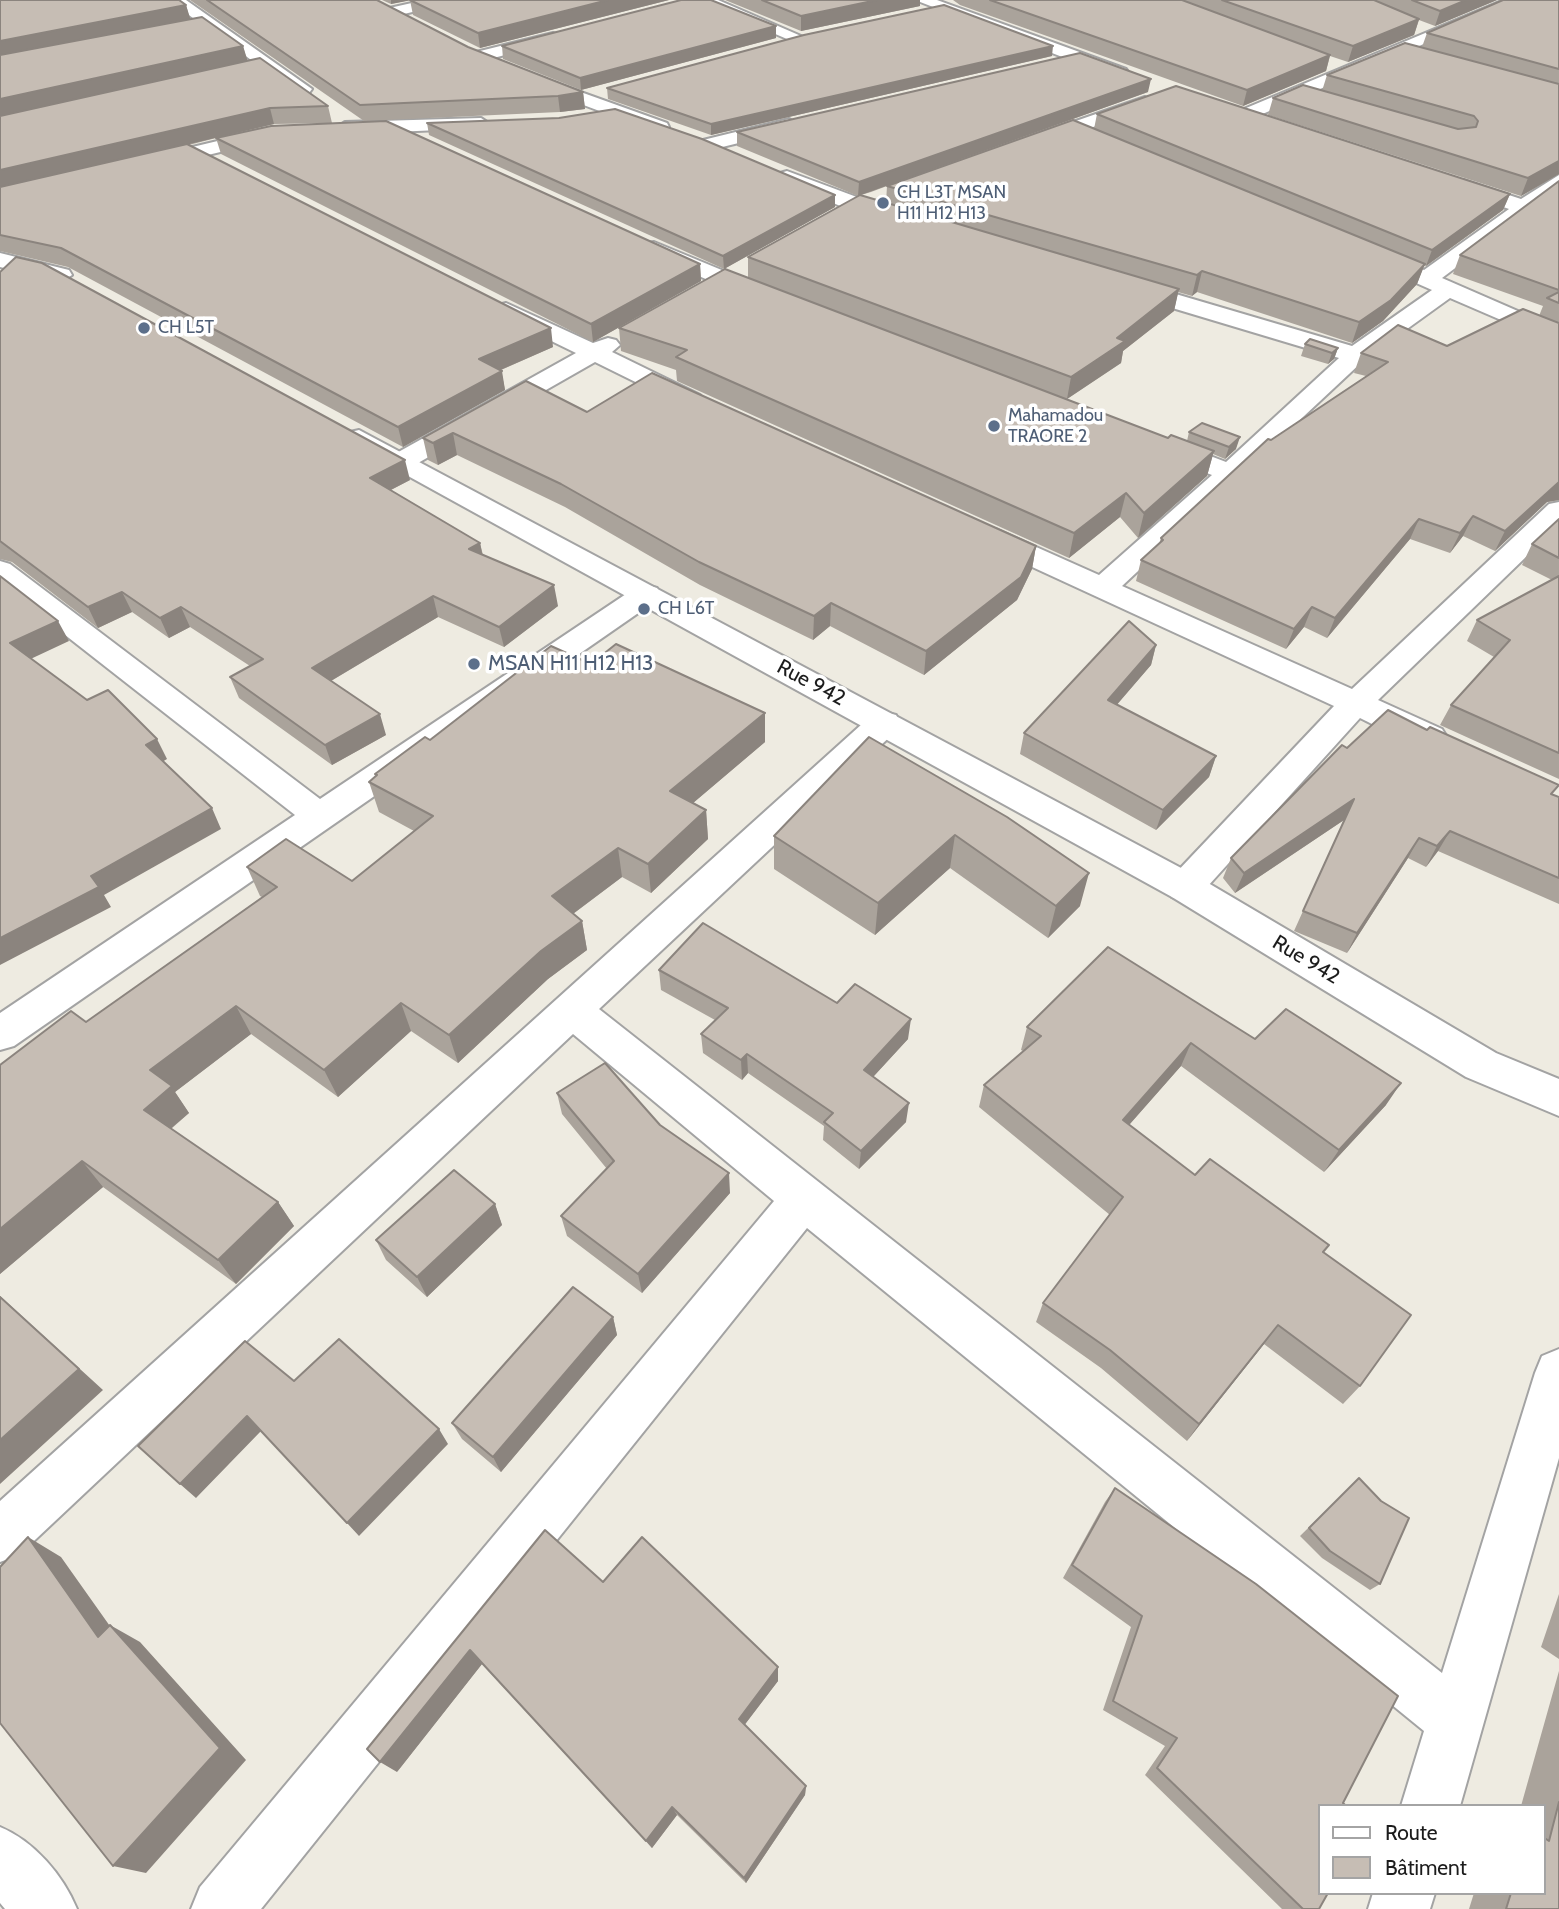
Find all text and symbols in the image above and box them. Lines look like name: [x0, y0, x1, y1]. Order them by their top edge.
place label: CH L3T MSAN H11 H12 H13: [897, 182, 1006, 224]
marker: CH L3T MSAN H11 H12 H13: [875, 195, 891, 211]
place label: CH L5T: [158, 317, 214, 339]
marker: CH L5T: [136, 320, 152, 336]
place label: Mahamadou TRAORE 2: [1008, 405, 1103, 448]
marker: Mahamadou TRAORE 2: [986, 418, 1002, 434]
place label: CH L6T: [658, 598, 714, 620]
marker: CH L6T: [636, 601, 652, 617]
place label: MSAN H11 H12 H13: [488, 651, 653, 677]
street label: Rue 942: [772, 655, 850, 711]
marker: MSAN H11 H12 H13: [466, 656, 482, 672]
street label: Rue 942: [1268, 930, 1344, 990]
legend: [1318, 1804, 1545, 1895]
text: Route: [1385, 1820, 1438, 1845]
text: Bâtiment: [1385, 1855, 1467, 1880]

